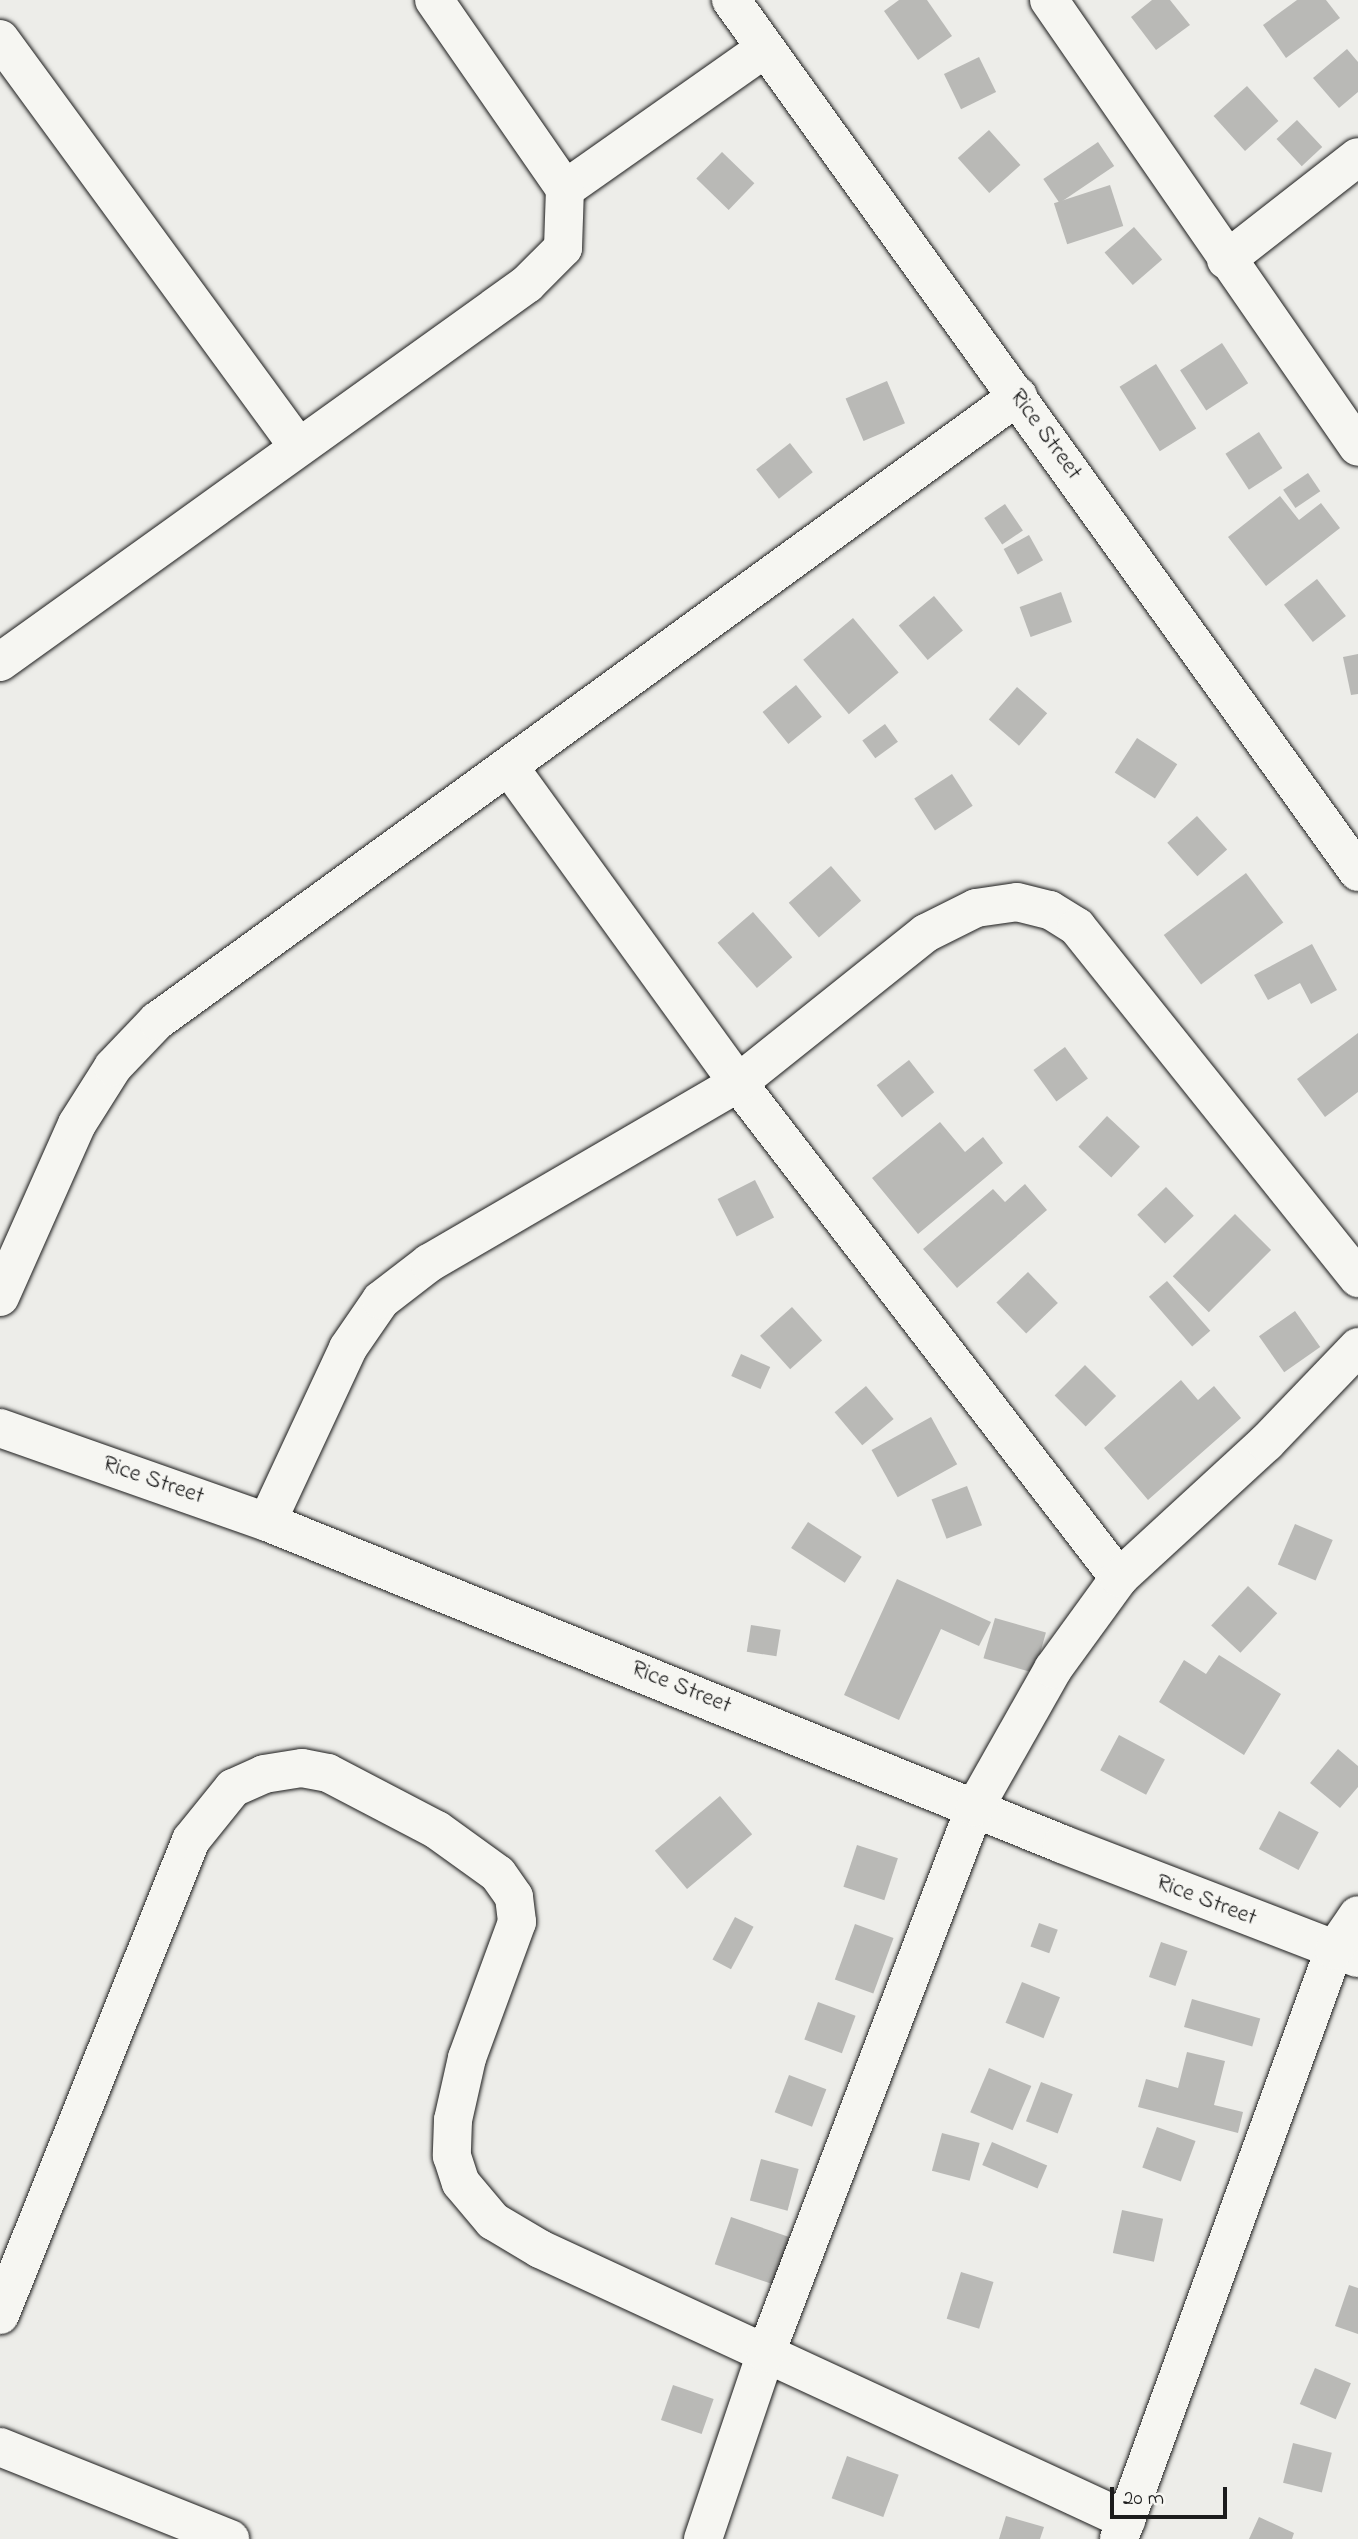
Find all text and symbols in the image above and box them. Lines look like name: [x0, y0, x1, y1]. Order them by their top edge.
street label: Rice Street: [1002, 384, 1088, 486]
street label: Rice Street: [98, 1450, 208, 1512]
street label: Rice Street: [627, 1655, 735, 1721]
street label: Rice Street: [1152, 1869, 1260, 1933]
scale bar: [1113, 2472, 1230, 2516]
text: 20 m: [1123, 2484, 1164, 2514]

